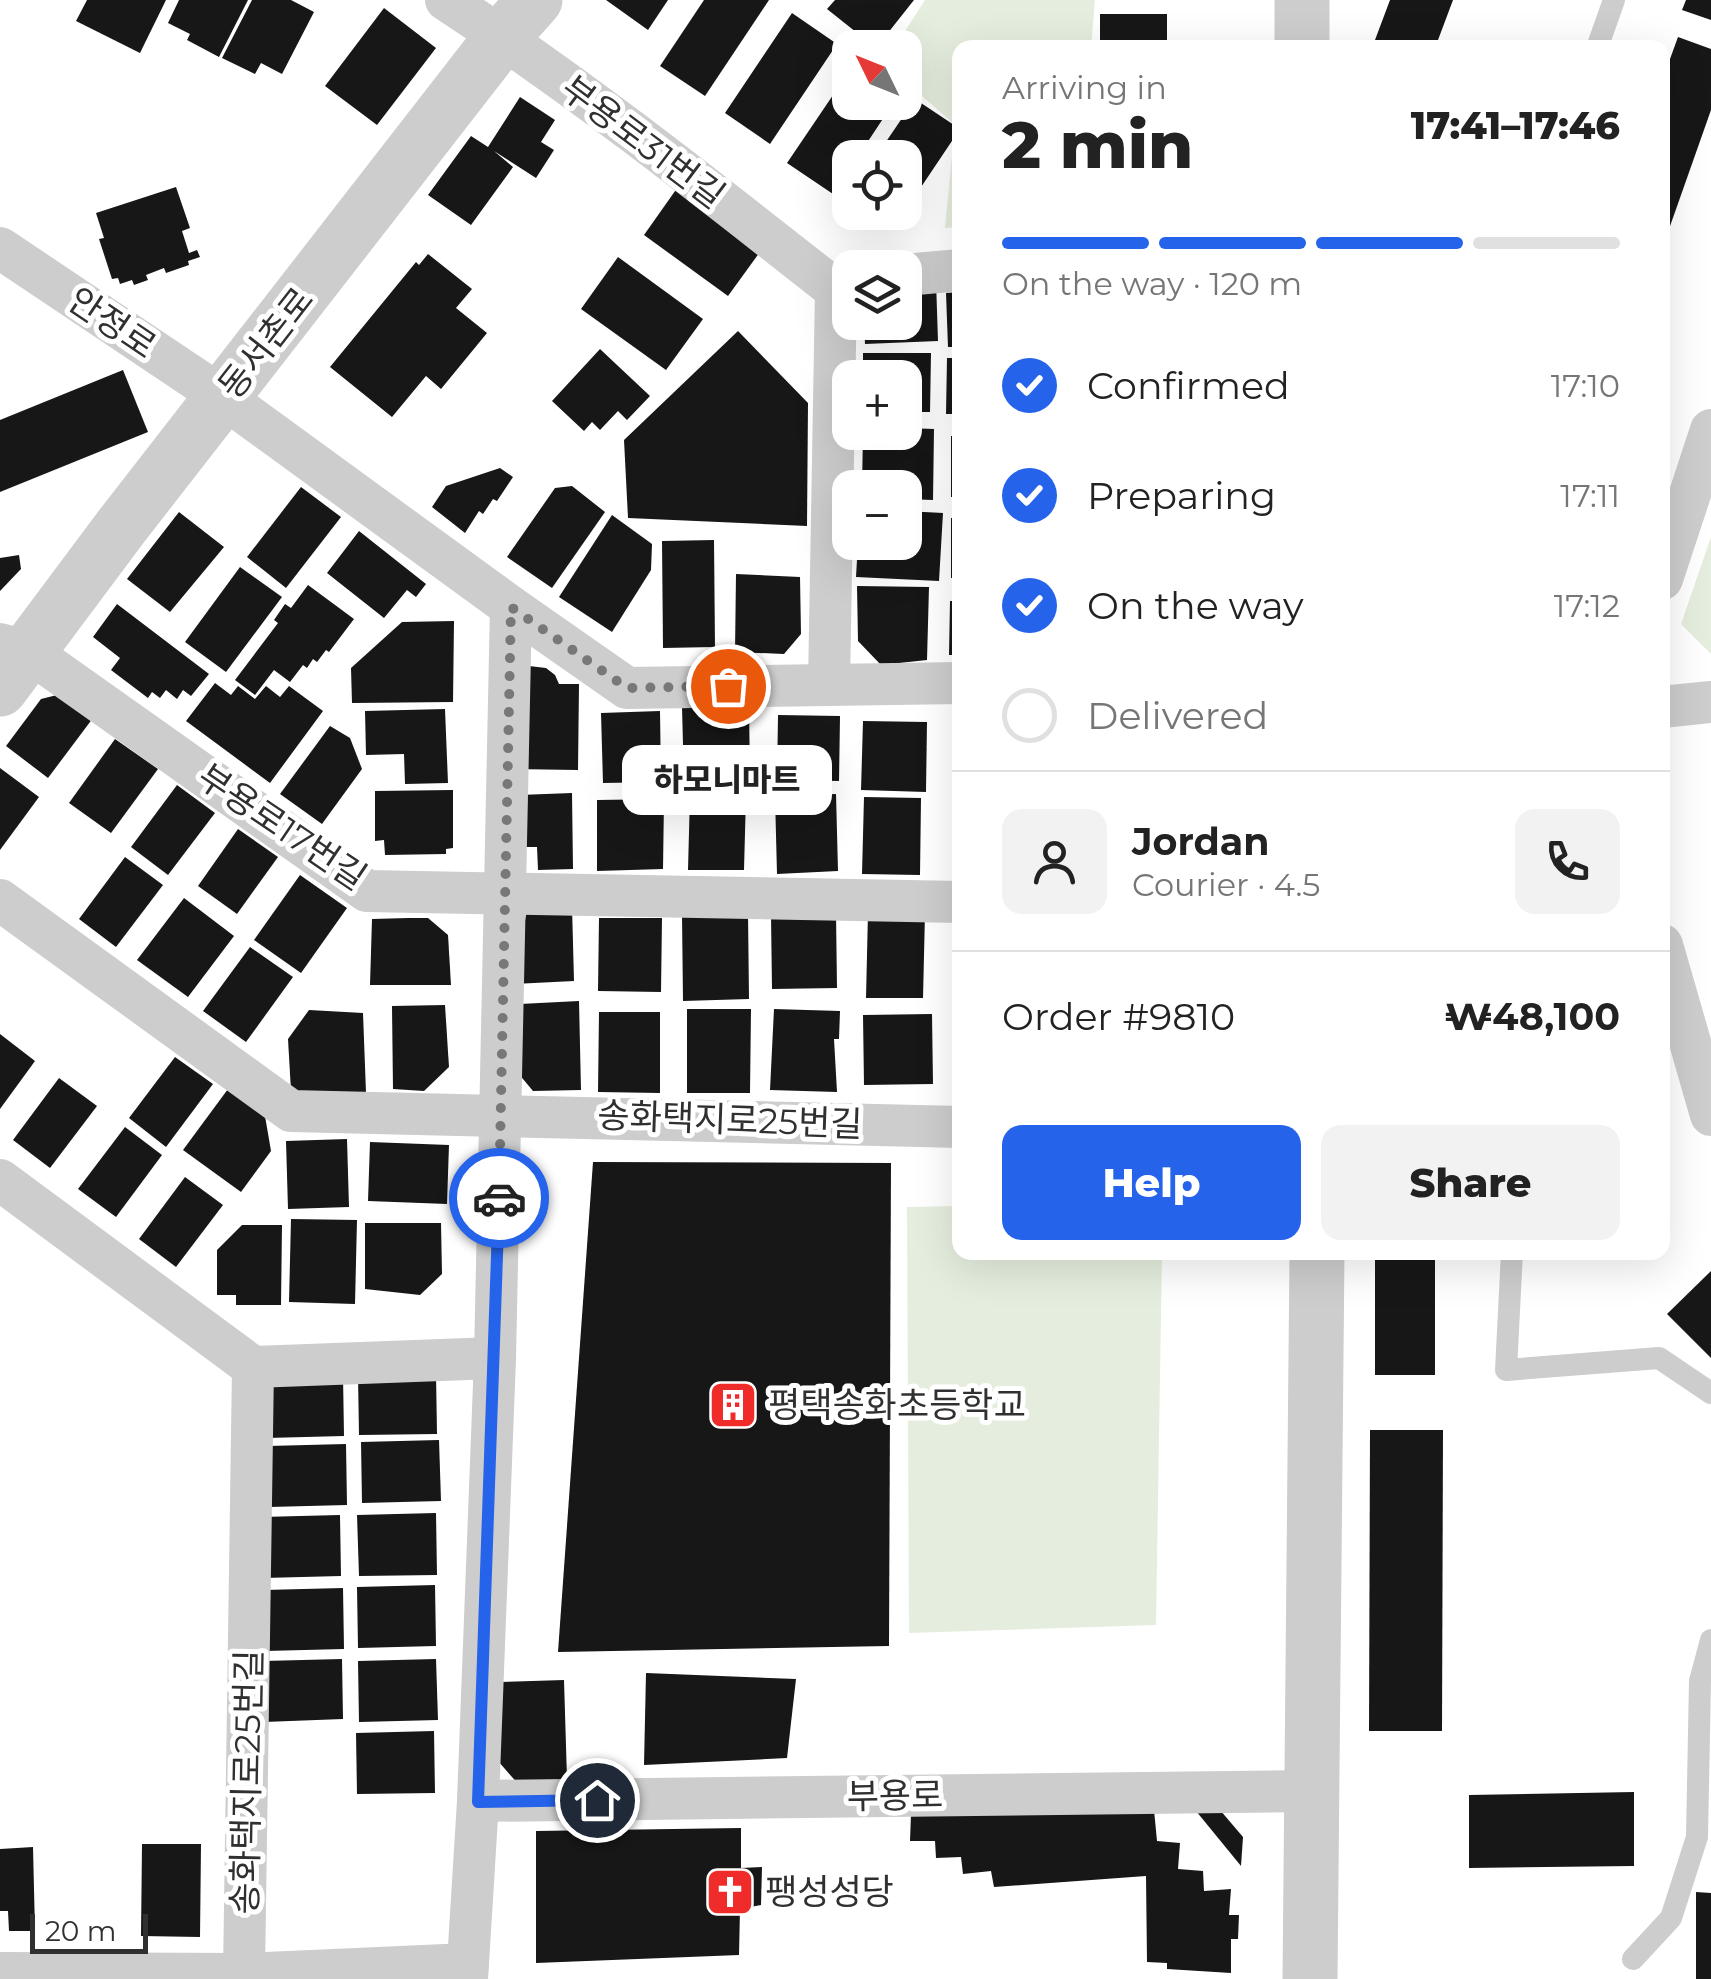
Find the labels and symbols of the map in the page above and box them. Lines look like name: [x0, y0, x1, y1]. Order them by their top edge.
north arrow: [832, 30, 922, 120]
street label: 부용로31번길: [553, 66, 733, 217]
street label: 안정로: [60, 278, 164, 367]
street label: 동서촌로: [209, 279, 322, 407]
pin: [686, 644, 771, 729]
callout: 하모니마트: [623, 746, 833, 816]
street label: 부용로17번길: [190, 754, 375, 899]
street label: 송화택지로25번길: [597, 1093, 863, 1146]
courier: [449, 1148, 549, 1248]
building icon: 평택송화초등학교: [707, 1379, 759, 1431]
place label: 평택송화초등학교: [768, 1383, 1026, 1426]
street label: 송화택지로25번길: [223, 1649, 270, 1915]
pin: [555, 1758, 640, 1843]
street label: 부용로: [846, 1773, 944, 1818]
church icon: 팽성성당: [704, 1866, 756, 1918]
place label: 팽성성당: [765, 1870, 894, 1913]
scale bar: [30, 1909, 148, 1954]

